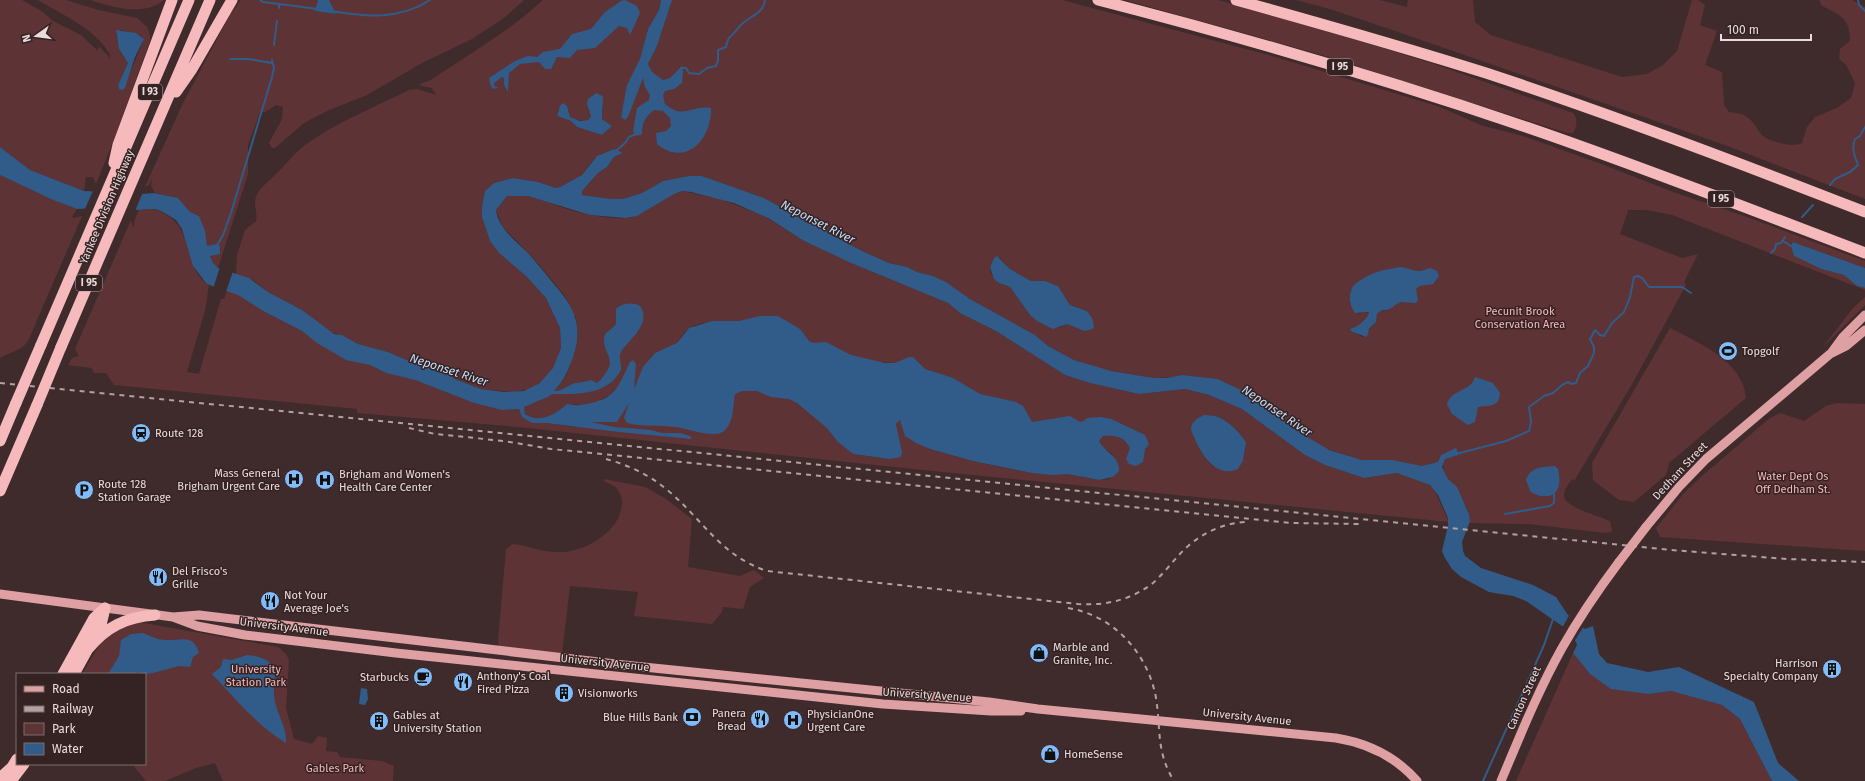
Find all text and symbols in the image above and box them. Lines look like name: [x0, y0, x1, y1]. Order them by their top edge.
north arrow: [16, 16, 56, 56]
scale bar: [1721, 16, 1811, 42]
text: 100 m: [1727, 23, 1759, 37]
text: N: [20, 33, 34, 43]
road number: I 95: [1327, 59, 1353, 75]
road number: I 93: [138, 84, 162, 100]
street label: Yankee Division Highway: [77, 148, 137, 266]
road number: I 95: [1708, 191, 1734, 207]
water label: Neponset River: [779, 197, 858, 247]
road number: I 95: [76, 275, 102, 291]
park label: Pecunit Brook Conservation Area: [1475, 305, 1565, 331]
sports icon: Topgolf: [1717, 340, 1739, 362]
place label: Topgolf: [1742, 345, 1780, 358]
water label: Neponset River: [408, 351, 490, 389]
water label: Neponset River: [1239, 382, 1315, 440]
station icon: Route 128: [130, 422, 152, 444]
place label: Route 128: [155, 427, 203, 440]
street label: Dedham Street: [1650, 439, 1710, 503]
place label: Mass General Brigham Urgent Care: [177, 467, 280, 493]
hospital icon: Mass General Brigham Urgent Care: [283, 468, 305, 490]
place label: Brigham and Women's Health Care Center: [339, 468, 450, 494]
hospital icon: Brigham and Women's Health Care Center: [314, 469, 336, 491]
park label: Water Dept Os Off Dedham St.: [1756, 470, 1831, 496]
place label: Route 128 Station Garage: [98, 478, 171, 504]
parking icon: Route 128 Station Garage: [73, 479, 95, 501]
place label: Del Frisco's Grille: [172, 565, 228, 591]
restaurant icon: Del Frisco's Grille: [147, 566, 169, 588]
place label: Not Your Average Joe's: [284, 589, 349, 615]
restaurant icon: Not Your Average Joe's: [259, 590, 281, 612]
street label: University Avenue: [239, 615, 329, 639]
place label: Marble and Granite, Inc.: [1053, 641, 1113, 667]
shop icon: Marble and Granite, Inc.: [1028, 642, 1050, 664]
street label: University Avenue: [560, 652, 650, 674]
place label: Harrison Specialty Company: [1724, 657, 1819, 683]
building icon: Harrison Specialty Company: [1821, 658, 1843, 680]
park label: University Station Park: [226, 663, 287, 689]
street label: Canton Street: [1504, 664, 1544, 732]
cafe icon: Starbucks: [412, 666, 434, 688]
place label: Anthony's Coal Fired Pizza: [477, 670, 550, 696]
place label: Starbucks: [360, 671, 409, 684]
restaurant icon: Anthony's Coal Fired Pizza: [452, 671, 474, 693]
legend: [16, 673, 146, 765]
text: Road: [52, 682, 80, 696]
building icon: Visionworks: [553, 682, 575, 704]
street label: University Avenue: [882, 685, 972, 705]
place label: Visionworks: [578, 687, 638, 700]
text: Railway: [52, 702, 93, 716]
bank icon: Blue Hills Bank: [681, 706, 703, 728]
street label: University Avenue: [1202, 706, 1292, 728]
place label: Panera Bread: [712, 707, 746, 733]
restaurant icon: Panera Bread: [749, 708, 771, 730]
place label: PhysicianOne Urgent Care: [807, 708, 874, 734]
place label: Gables at University Station: [393, 709, 482, 735]
hospital icon: PhysicianOne Urgent Care: [782, 709, 804, 731]
building icon: Gables at University Station: [368, 710, 390, 732]
place label: Blue Hills Bank: [603, 711, 678, 724]
text: Park: [52, 722, 76, 736]
text: Water: [52, 742, 84, 756]
shop icon: HomeSense: [1039, 743, 1061, 765]
place label: HomeSense: [1064, 748, 1123, 761]
park label: Gables Park: [306, 762, 365, 775]

